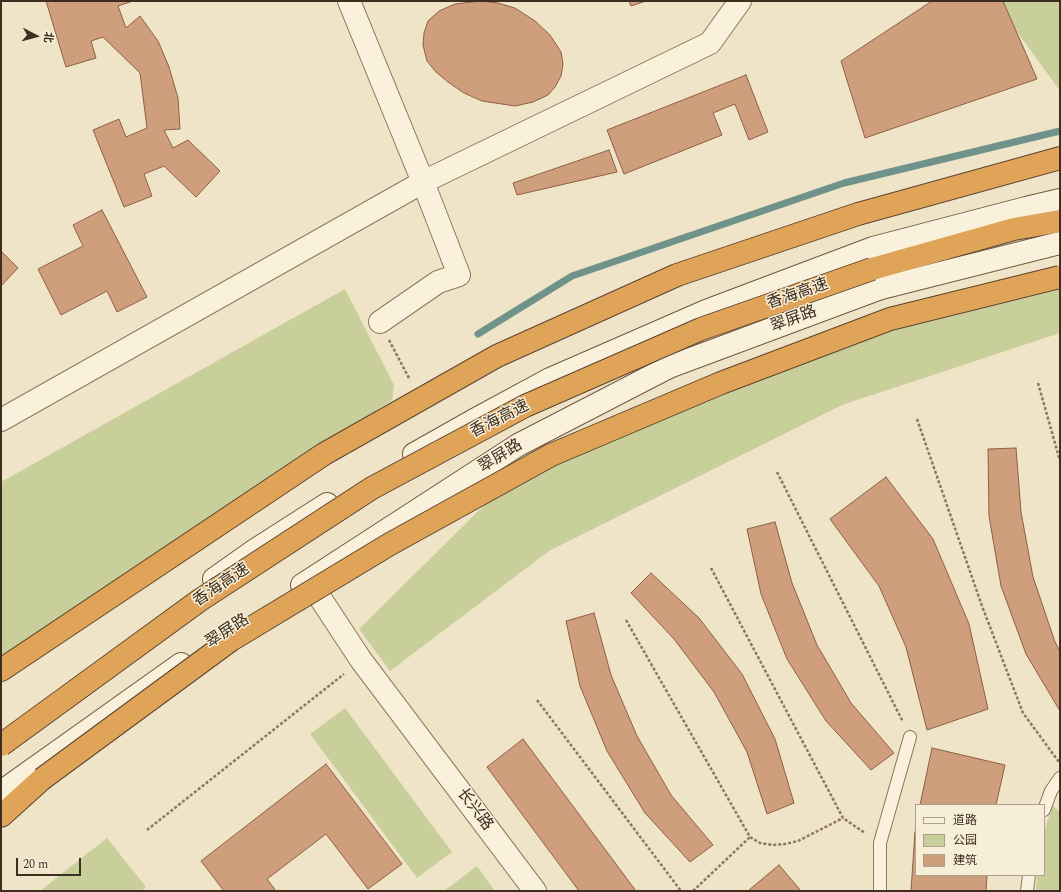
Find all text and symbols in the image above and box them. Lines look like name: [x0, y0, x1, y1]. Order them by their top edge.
north arrow: [16, 16, 56, 56]
text: 北: [39, 31, 57, 44]
street label: 香海高速: [765, 276, 831, 314]
street label: 翠屏路: [768, 303, 820, 337]
street label: 香海高速: [467, 397, 533, 443]
street label: 翠屏路: [476, 436, 526, 478]
street label: 香海高速: [190, 560, 254, 612]
street label: 翠屏路: [203, 611, 253, 653]
street label: 长兴路: [452, 785, 496, 835]
legend: [915, 804, 1045, 876]
text: 道路: [953, 811, 977, 830]
text: 公园: [953, 831, 977, 850]
scale bar: [18, 850, 83, 876]
text: 建筑: [953, 851, 977, 870]
text: 20 m: [23, 855, 48, 874]

